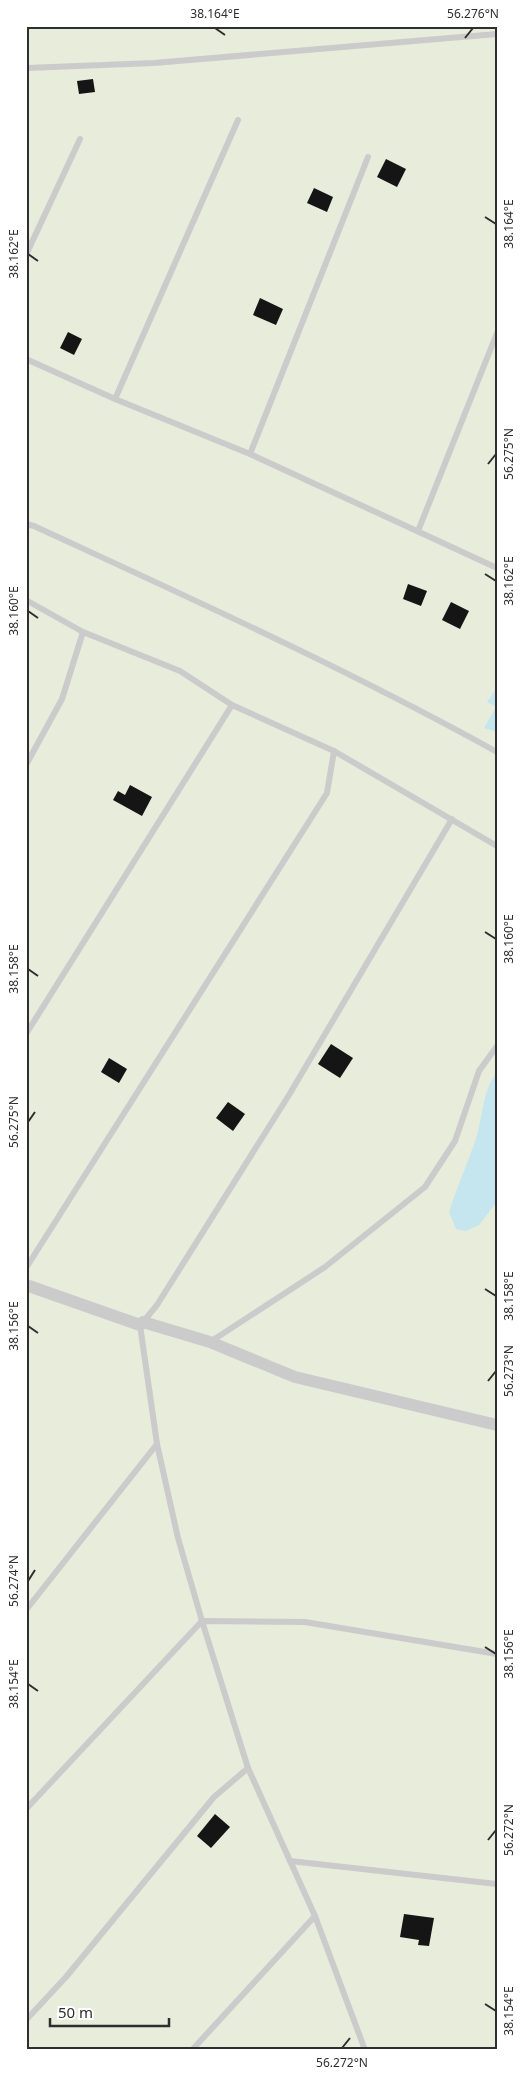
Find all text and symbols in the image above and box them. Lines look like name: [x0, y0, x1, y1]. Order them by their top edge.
text: 38.164°E: [190, 5, 240, 22]
text: 56.276°N: [447, 5, 499, 22]
text: 38.164°E: [500, 199, 517, 249]
text: 38.162°E: [5, 229, 22, 279]
text: 56.275°N: [500, 428, 517, 480]
text: 38.162°E: [500, 556, 517, 606]
text: 38.160°E: [5, 586, 22, 636]
text: 38.160°E: [500, 914, 517, 964]
text: 38.158°E: [5, 944, 22, 994]
text: 56.275°N: [5, 1096, 22, 1148]
text: 38.158°E: [500, 1271, 517, 1321]
text: 38.156°E: [5, 1301, 22, 1351]
text: 56.273°N: [500, 1345, 517, 1397]
text: 56.274°N: [5, 1555, 22, 1607]
text: 38.156°E: [500, 1629, 517, 1679]
text: 38.154°E: [5, 1659, 22, 1709]
text: 56.272°N: [500, 1804, 517, 1856]
text: 38.154°E: [500, 1986, 517, 2036]
scale bar: [50, 1996, 169, 2028]
text: 50 m: [58, 2002, 93, 2022]
text: 56.272°N: [316, 2054, 368, 2071]

